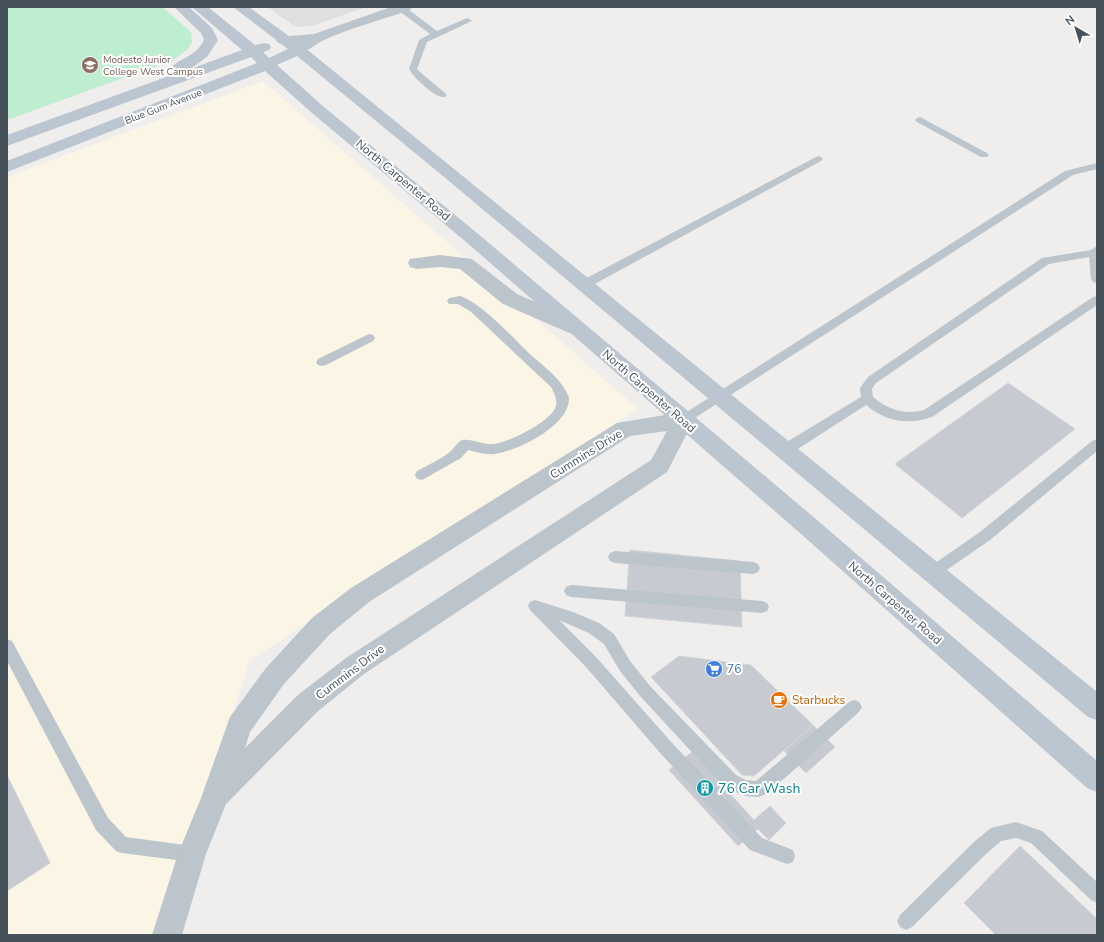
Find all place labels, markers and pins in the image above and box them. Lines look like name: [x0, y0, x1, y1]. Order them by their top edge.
place label: Modesto Junior College West Campus: [103, 53, 203, 79]
school or university icon: Modesto Junior College West Campus: [80, 55, 100, 75]
supermarket icon: 76: [704, 659, 724, 679]
place label: 76: [727, 661, 741, 677]
cafe icon: Starbucks: [769, 690, 789, 710]
place label: Starbucks: [792, 692, 845, 708]
building icon: 76 Car Wash: [695, 778, 715, 798]
place label: 76 Car Wash: [718, 779, 800, 798]

